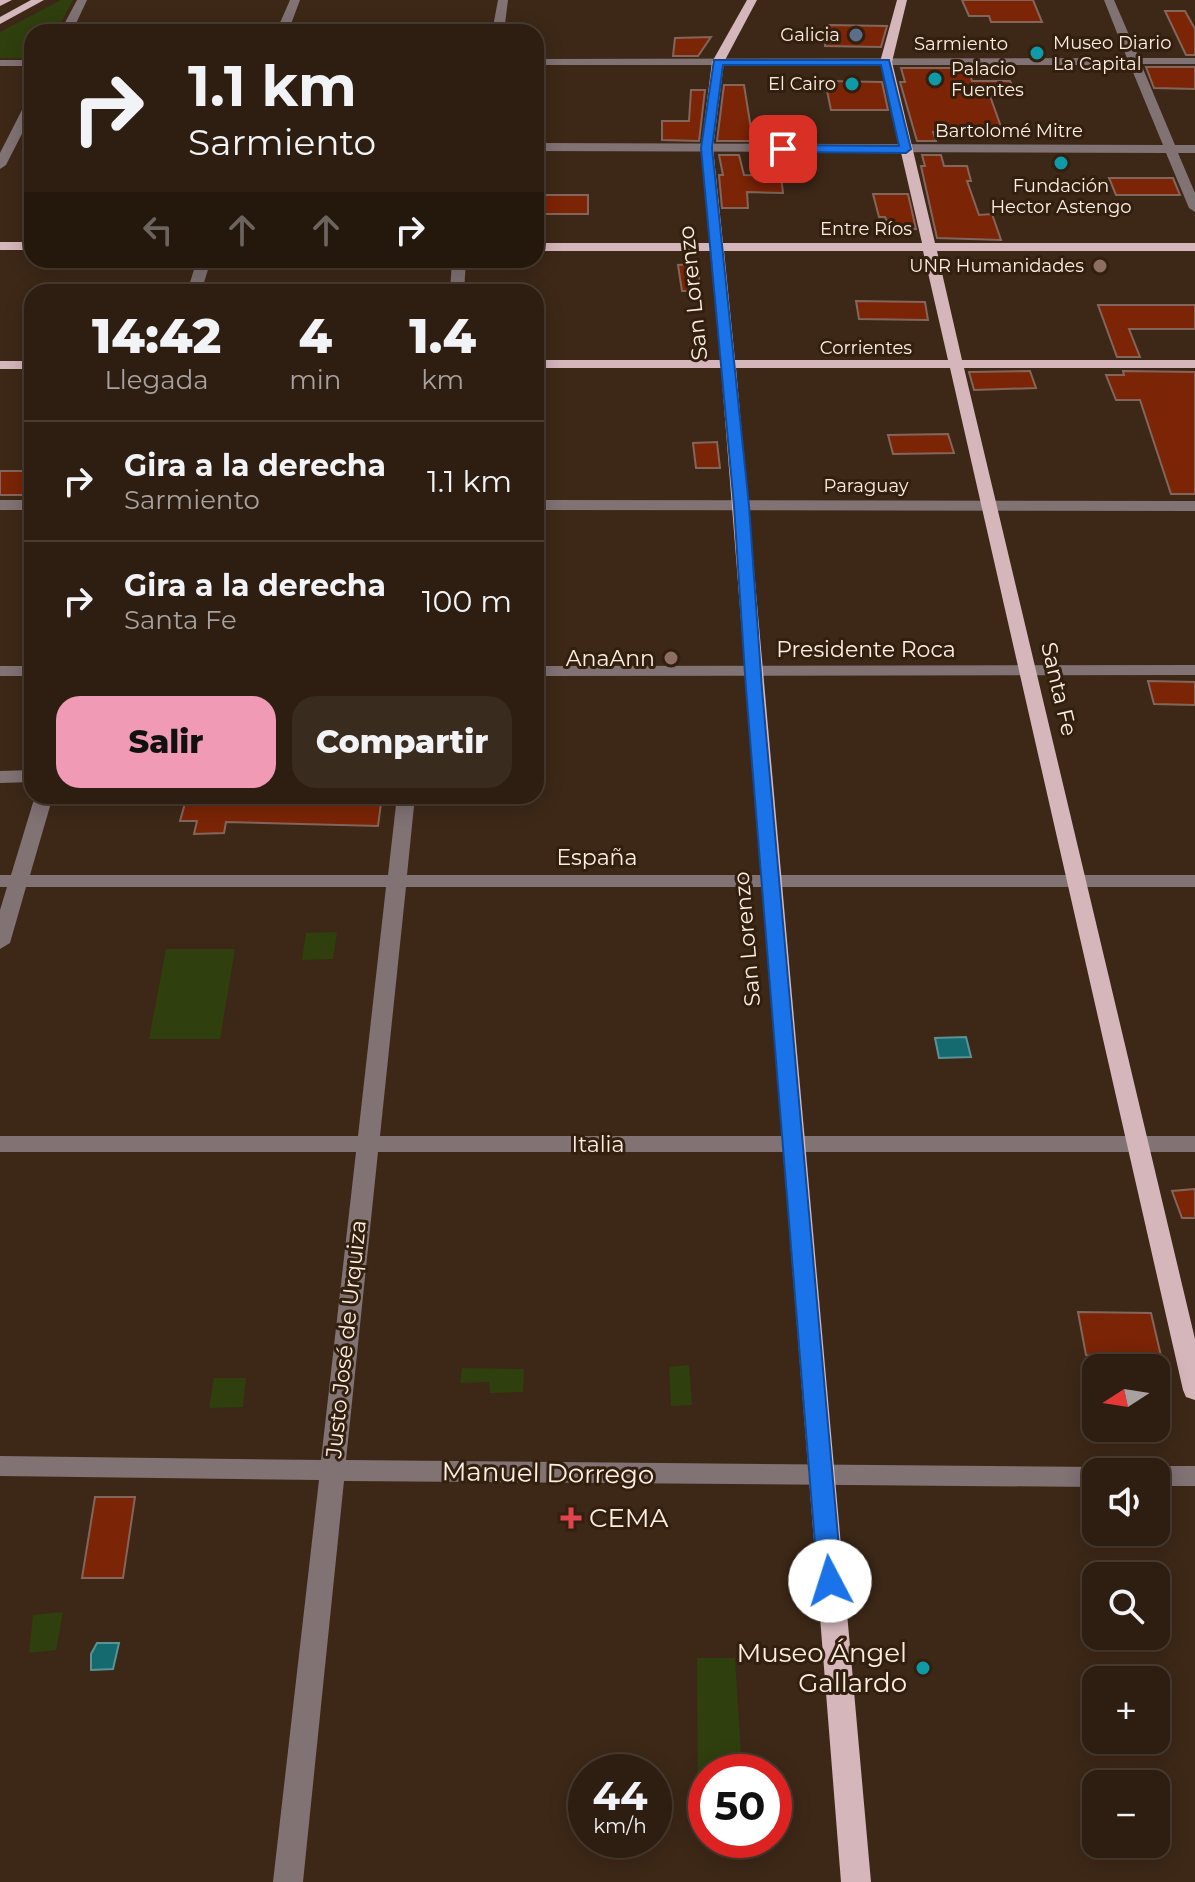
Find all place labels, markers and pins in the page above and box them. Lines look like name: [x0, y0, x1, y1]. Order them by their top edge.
place label: Galicia: [780, 24, 840, 46]
marker: Galicia: [847, 26, 865, 44]
place label: Museo Diario La Capital: [1053, 32, 1171, 75]
marker: Museo Diario La Capital: [1028, 44, 1046, 62]
place label: Palacio Fuentes: [951, 58, 1024, 101]
marker: Palacio Fuentes: [926, 70, 944, 88]
place label: El Cairo: [768, 73, 836, 95]
marker: El Cairo: [843, 75, 861, 93]
pin: [749, 115, 817, 183]
marker: Fundación Hector Astengo: [1052, 154, 1070, 172]
place label: Fundación Hector Astengo: [990, 175, 1132, 218]
place label: UNR Humanidades: [909, 255, 1084, 277]
marker: UNR Humanidades: [1091, 257, 1109, 275]
place label: AnaAnn: [566, 645, 655, 672]
marker: AnaAnn: [662, 649, 680, 667]
place label: CEMA: [589, 1502, 669, 1534]
marker: CEMA: [560, 1507, 582, 1529]
place label: Museo Ángel Gallardo: [736, 1637, 907, 1699]
marker: Museo Ángel Gallardo: [914, 1659, 932, 1677]

